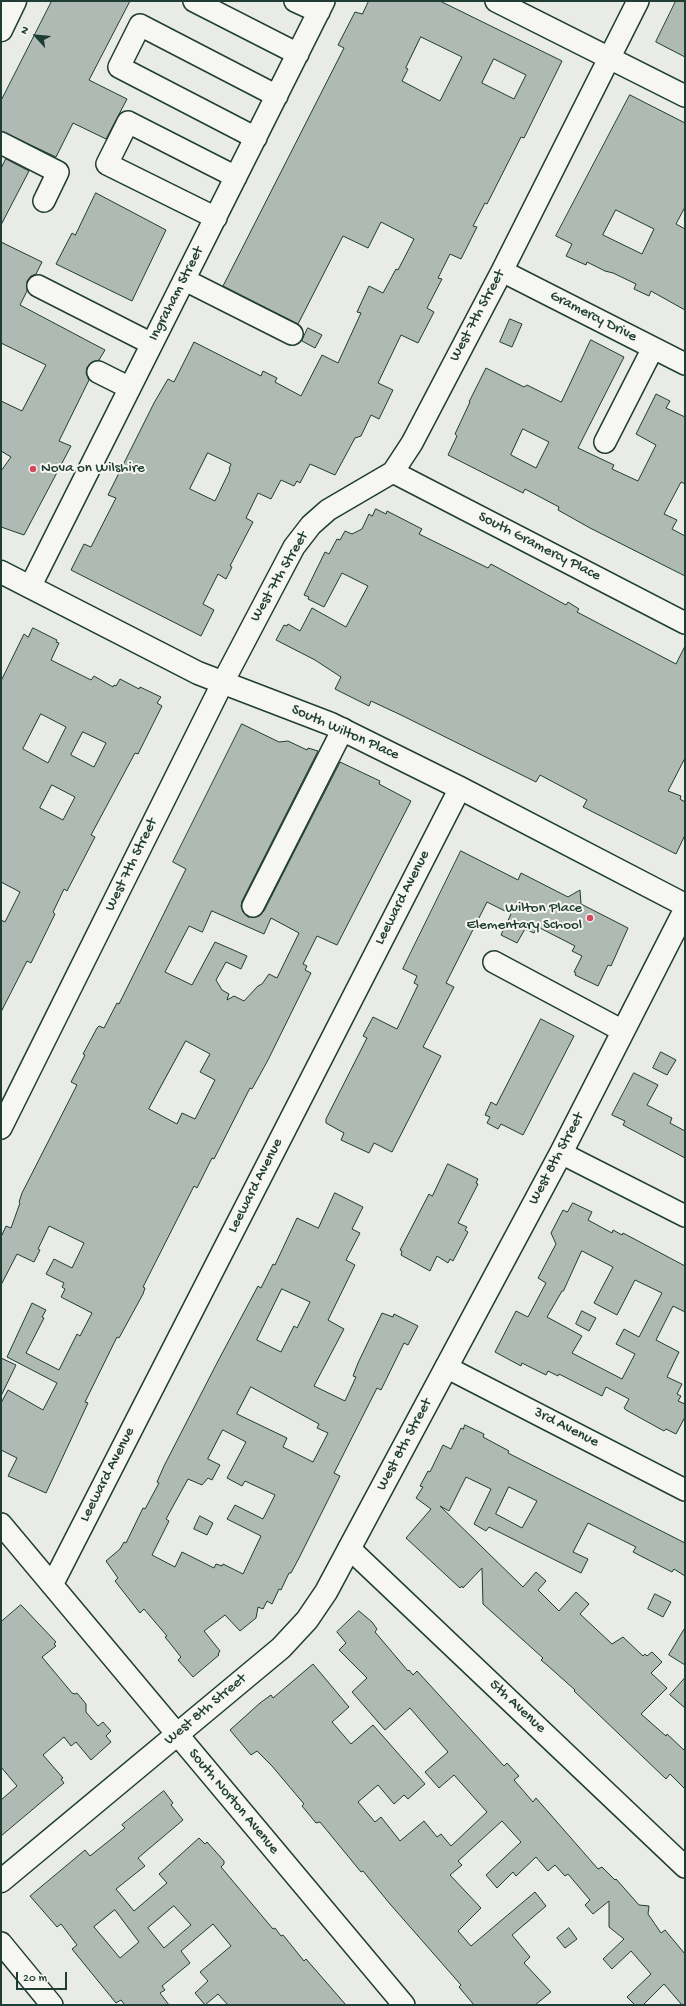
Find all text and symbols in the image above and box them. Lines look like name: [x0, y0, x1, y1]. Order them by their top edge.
north arrow: [16, 16, 56, 56]
text: N: [18, 25, 32, 36]
street label: Ingraham Street: [145, 244, 209, 344]
street label: West 7th Street: [446, 267, 510, 365]
street label: Gramercy Drive: [546, 287, 640, 347]
place label: Nova on Wilshire: [41, 460, 145, 478]
marker: Nova on Wilshire: [28, 464, 38, 474]
street label: South Gramercy Place: [475, 508, 603, 586]
street label: West 7th Street: [247, 529, 313, 625]
street label: South Wilton Place: [288, 701, 402, 765]
street label: West 7th Street: [102, 816, 162, 914]
street label: Leeward Avenue: [371, 848, 435, 948]
place label: Wilton Place Elementary School: [466, 900, 582, 935]
marker: Wilton Place Elementary School: [585, 913, 595, 923]
street label: West 8th Street: [525, 1110, 589, 1208]
street label: Leeward Avenue: [224, 1136, 288, 1236]
street label: West 8th Street: [373, 1396, 437, 1494]
street label: 3rd Avenue: [530, 1404, 602, 1452]
street label: Leeward Avenue: [76, 1425, 140, 1525]
street label: West 8th Street: [161, 1670, 251, 1750]
street label: 5th Avenue: [485, 1676, 549, 1738]
street label: South Norton Avenue: [184, 1746, 282, 1858]
scale bar: [18, 1964, 69, 1990]
text: 20 m: [23, 1972, 47, 1986]

